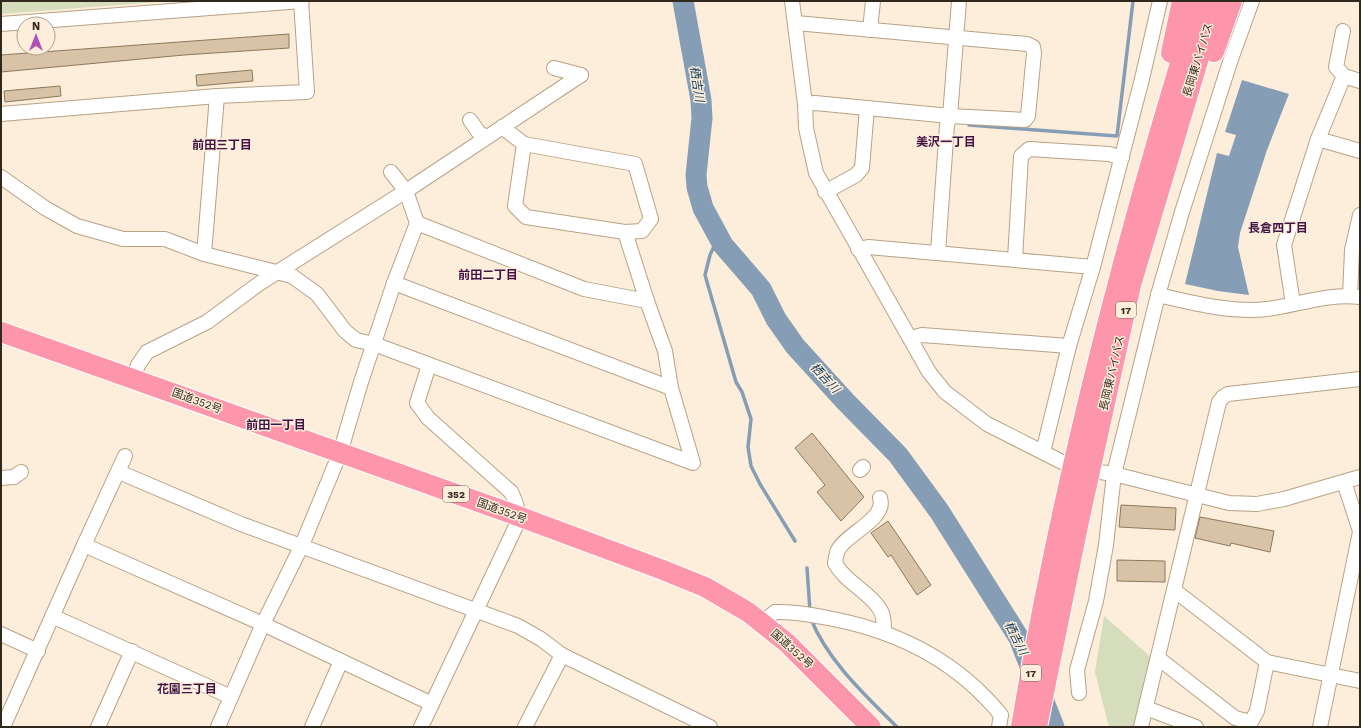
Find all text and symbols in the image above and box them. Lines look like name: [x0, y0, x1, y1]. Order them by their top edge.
north arrow: [16, 16, 56, 56]
text: N: [32, 20, 40, 33]
street label: 長岡東バイパス: [1181, 21, 1215, 99]
water label: 栖吉川: [687, 65, 707, 105]
district label: 美沢一丁目: [916, 135, 976, 149]
district label: 前田三丁目: [192, 138, 252, 152]
district label: 長倉四丁目: [1248, 221, 1308, 235]
district label: 前田二丁目: [458, 268, 518, 282]
road number: 17: [1116, 302, 1136, 318]
street label: 長岡東バイパス: [1097, 334, 1127, 412]
water label: 栖吉川: [808, 360, 844, 397]
street label: 国道352号: [170, 386, 224, 416]
district label: 前田一丁目: [246, 418, 306, 432]
road number: 352: [443, 486, 469, 502]
street label: 国道352号: [475, 496, 529, 526]
water label: 栖吉川: [1002, 619, 1031, 659]
street label: 国道352号: [768, 627, 816, 671]
road number: 17: [1021, 665, 1041, 681]
district label: 花園三丁目: [157, 682, 217, 696]

